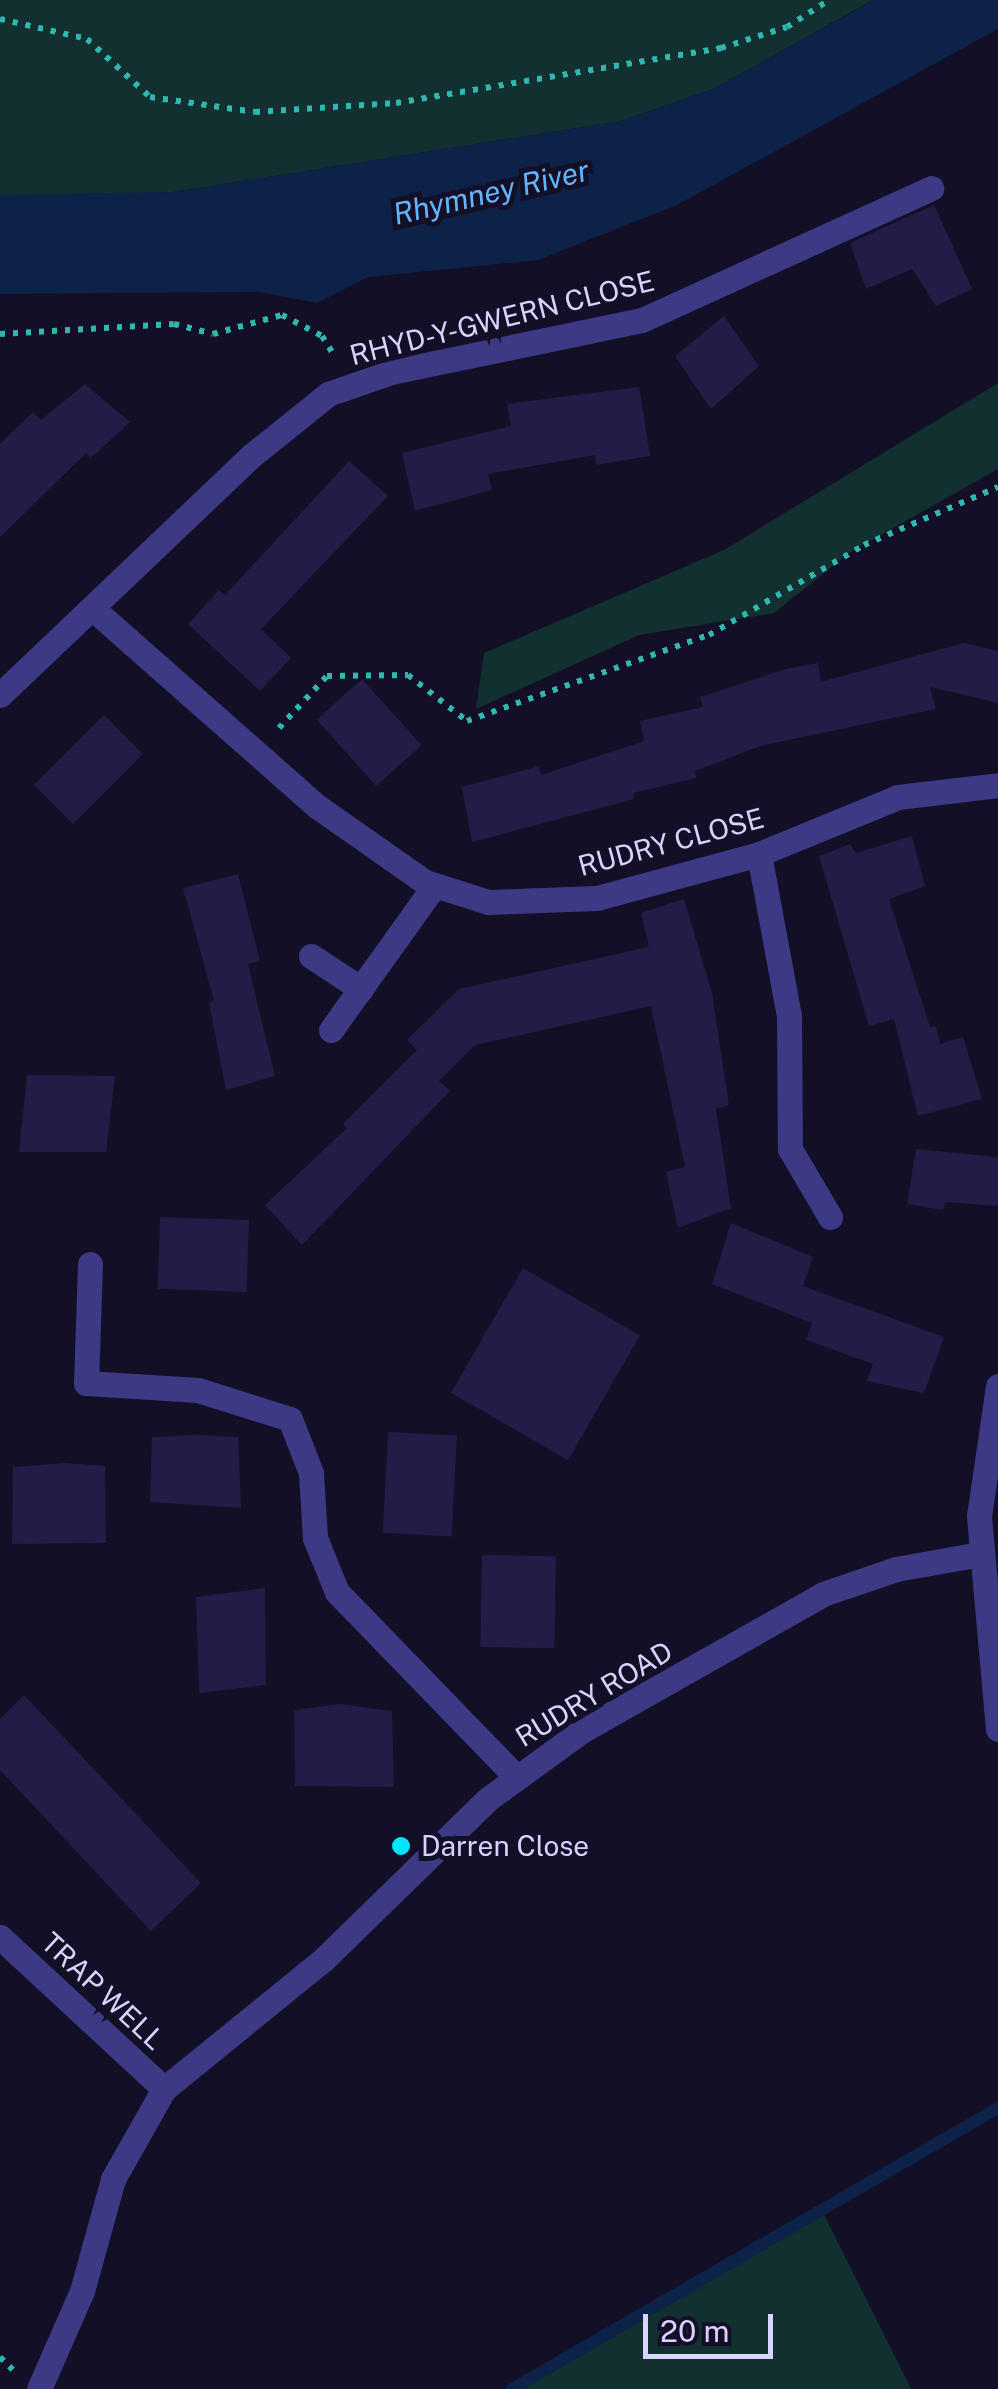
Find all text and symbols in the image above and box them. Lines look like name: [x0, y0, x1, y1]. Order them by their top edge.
water label: Rhymney River: [390, 152, 592, 232]
street label: RHYD-Y-GWERN CLOSE: [346, 264, 658, 372]
street label: RUDRY CLOSE: [574, 801, 768, 883]
street label: RUDRY ROAD: [509, 1634, 679, 1754]
place label: Darren Close: [421, 1829, 589, 1863]
marker: Darren Close: [390, 1835, 412, 1857]
street label: TRAP WELL: [34, 1925, 172, 2057]
scale bar: [648, 2294, 778, 2356]
text: 20 m: [660, 2313, 729, 2349]

